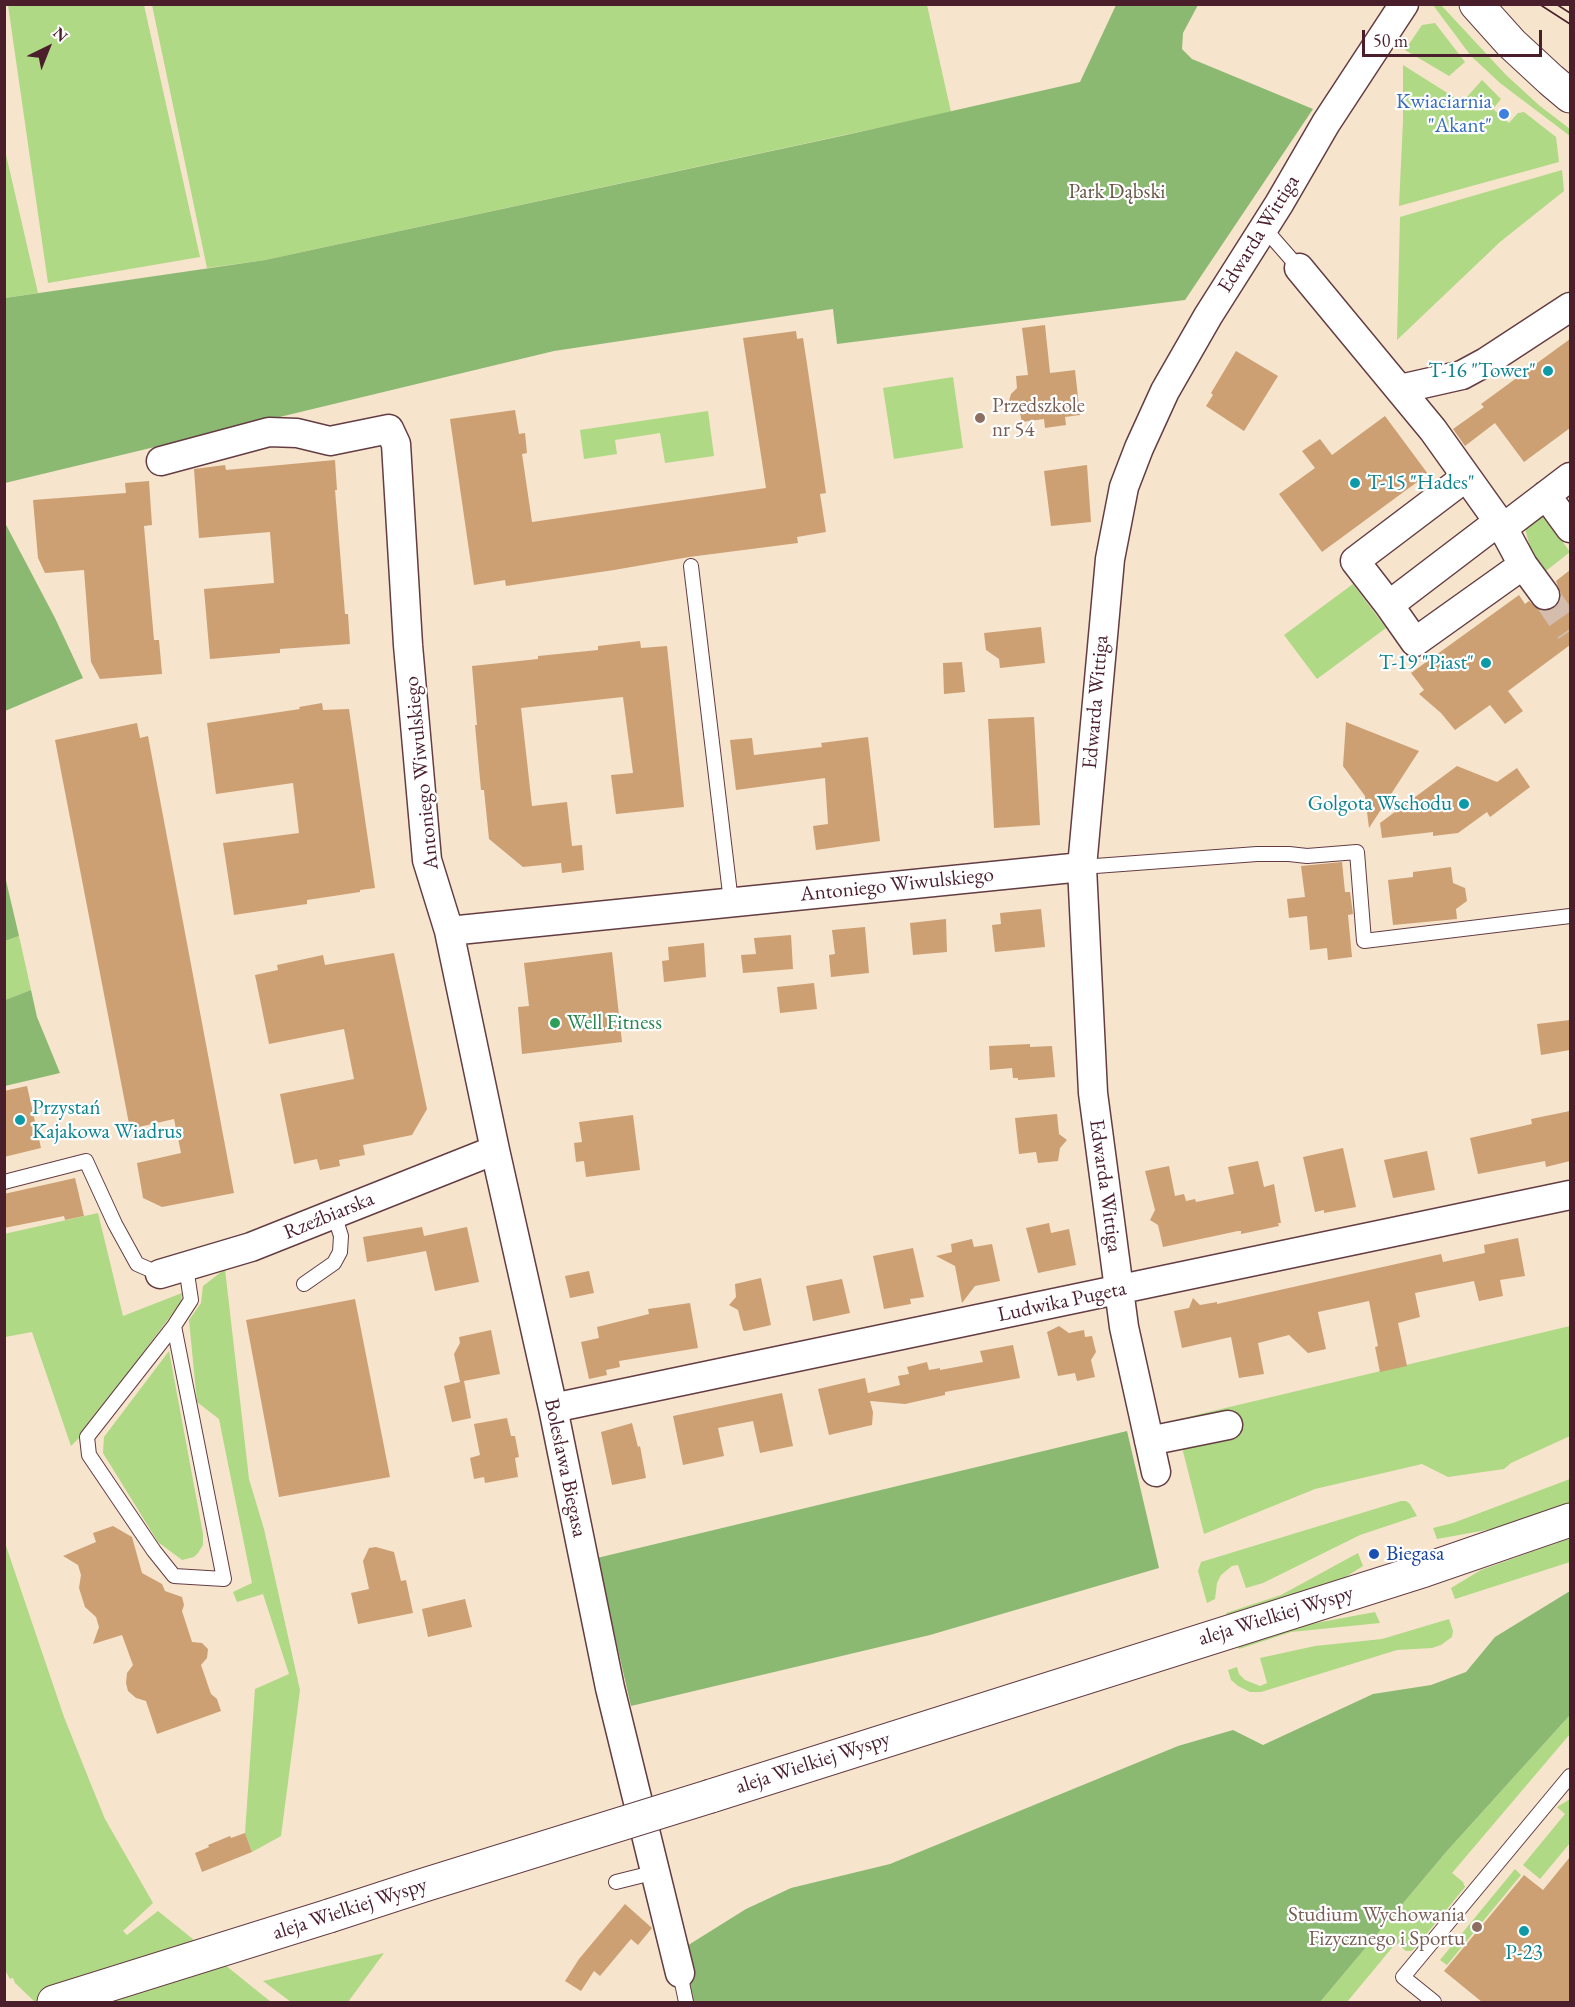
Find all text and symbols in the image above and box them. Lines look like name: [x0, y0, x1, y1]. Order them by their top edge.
north arrow: [18, 18, 78, 78]
scale bar: [1365, 18, 1545, 56]
text: N: [49, 22, 73, 47]
text: 50 m: [1373, 29, 1408, 52]
place label: Kwiaciarnia "Akant": [1396, 89, 1492, 139]
marker: Kwiaciarnia "Akant": [1497, 107, 1511, 121]
street label: Edwarda Wittiga: [1213, 170, 1305, 298]
park label: Park Dąbski: [1069, 179, 1165, 205]
place label: T-16 "Tower": [1428, 358, 1536, 384]
marker: T-16 "Tower": [1541, 364, 1555, 378]
place label: Przedszkole nr 54: [992, 393, 1085, 443]
marker: Przedszkole nr 54: [973, 411, 987, 425]
place label: T-15 "Hades": [1367, 470, 1475, 496]
marker: T-15 "Hades": [1348, 476, 1362, 490]
street label: Edwarda Wittiga: [1078, 634, 1114, 770]
place label: T-19 "Piast": [1379, 650, 1474, 676]
marker: T-19 "Piast": [1479, 656, 1493, 670]
street label: Antoniego Wiwulskiego: [399, 675, 445, 871]
place label: Golgota Wschodu: [1308, 791, 1452, 817]
marker: Golgota Wschodu: [1457, 797, 1471, 811]
street label: Antoniego Wiwulskiego: [799, 862, 995, 908]
place label: Well Fitness: [567, 1010, 662, 1036]
marker: Well Fitness: [548, 1016, 562, 1030]
place label: Przystań Kajakowa Wiadrus: [32, 1095, 182, 1145]
marker: Przystań Kajakowa Wiadrus: [13, 1113, 27, 1127]
street label: Edwarda Wittiga: [1083, 1118, 1127, 1254]
street label: Rzeźbiarska: [280, 1186, 378, 1246]
street label: Ludwika Pugeta: [995, 1276, 1129, 1328]
street label: Bolesława Biegasa: [538, 1396, 592, 1540]
place label: Biegasa: [1386, 1541, 1444, 1567]
marker: Biegasa: [1367, 1547, 1381, 1561]
street label: aleja Wielkiej Wyspy: [1195, 1580, 1357, 1652]
street label: aleja Wielkiej Wyspy: [733, 1726, 893, 1800]
street label: aleja Wielkiej Wyspy: [270, 1872, 430, 1946]
place label: Studium Wychowania Fizycznego i Sportu: [1288, 1902, 1465, 1952]
marker: Studium Wychowania Fizycznego i Sportu: [1470, 1920, 1484, 1934]
marker: P-23: [1517, 1924, 1531, 1938]
place label: P-23: [1505, 1940, 1543, 1966]

